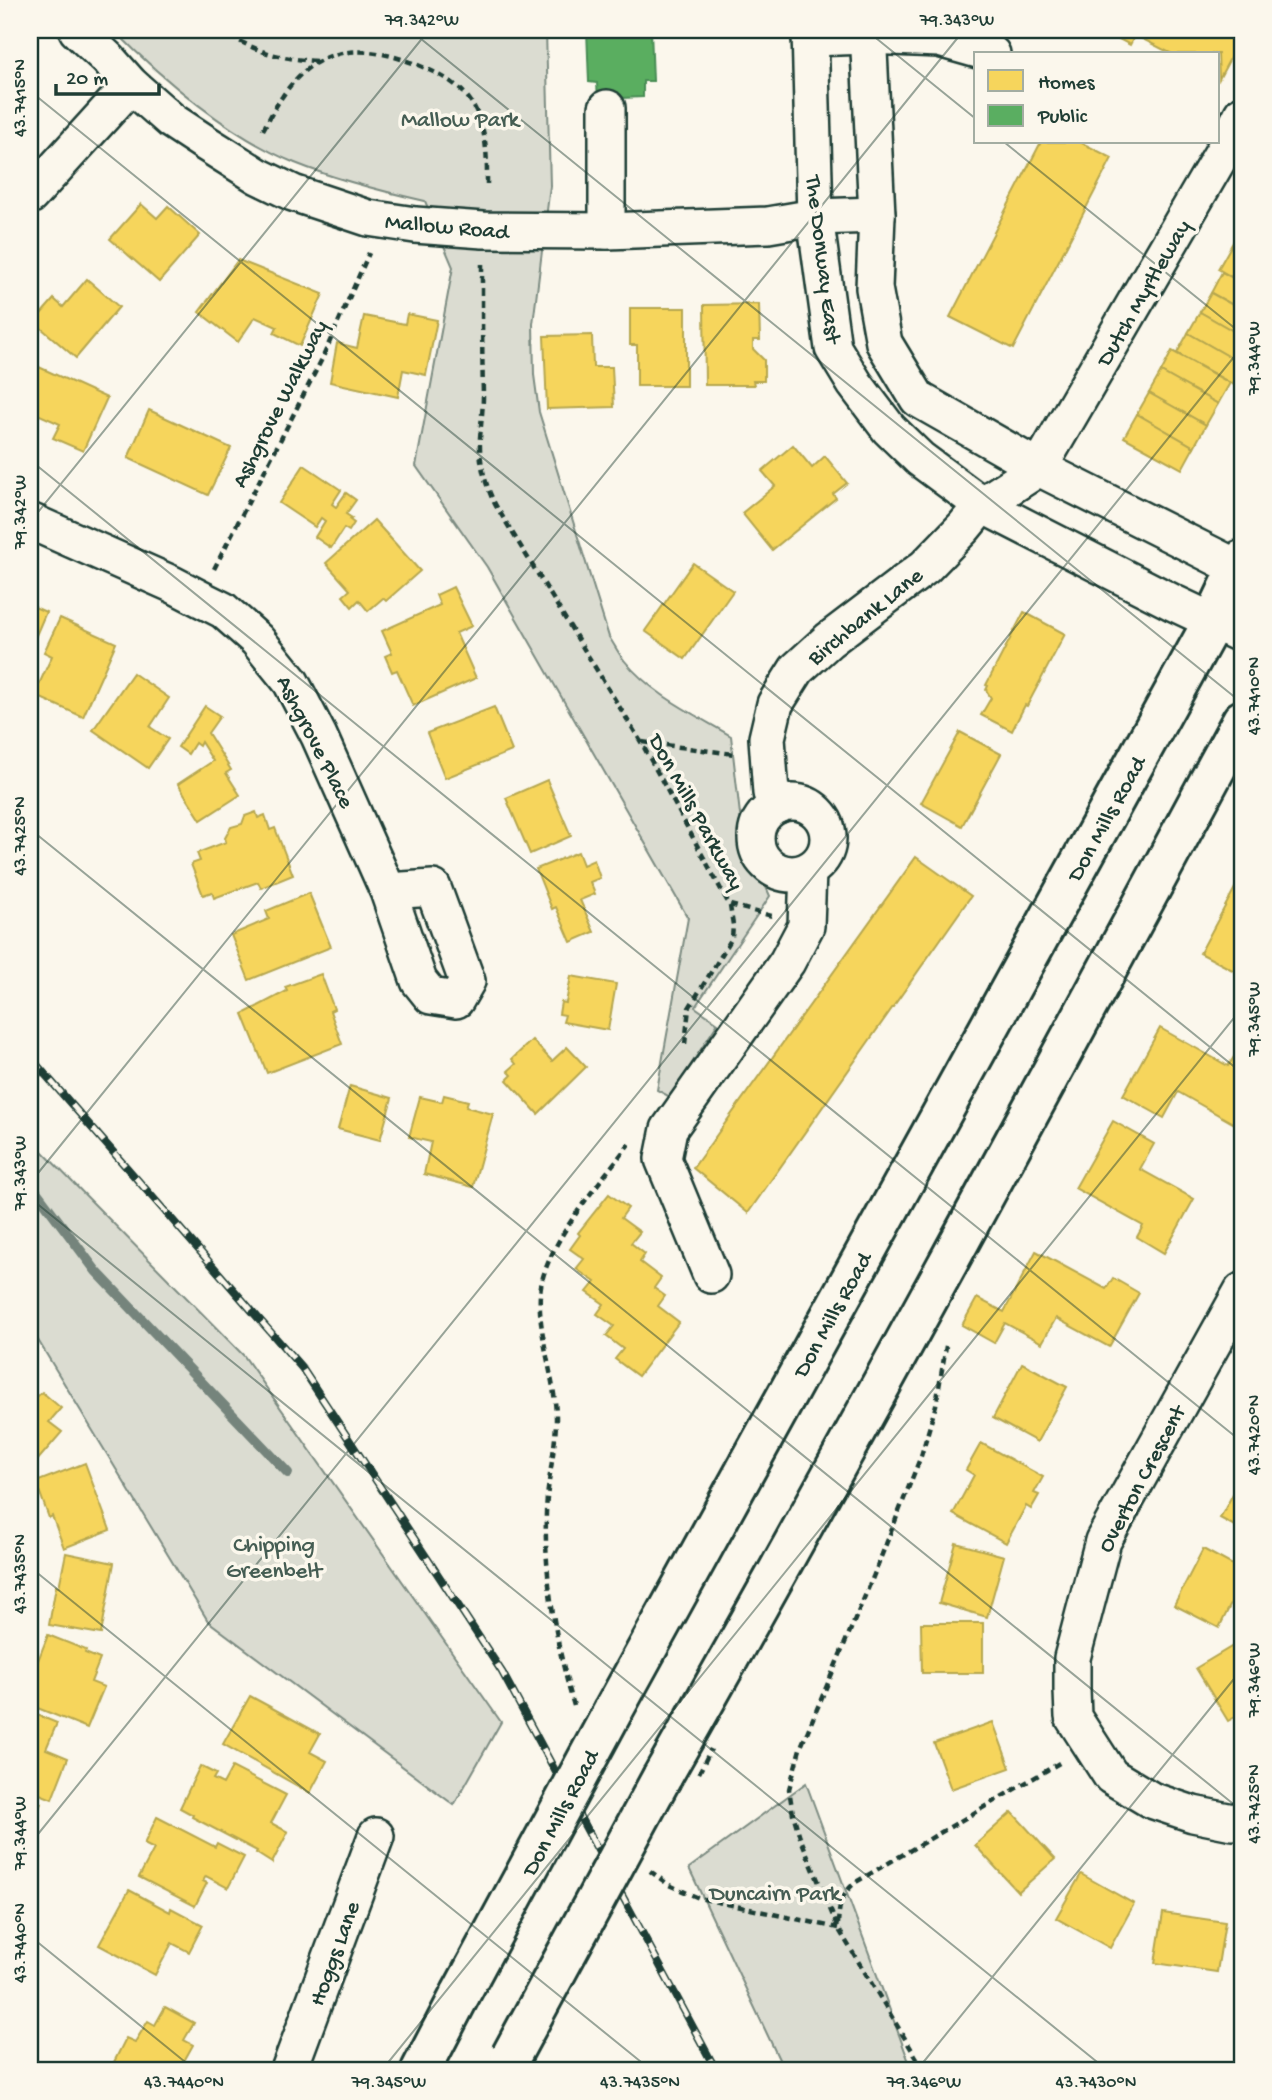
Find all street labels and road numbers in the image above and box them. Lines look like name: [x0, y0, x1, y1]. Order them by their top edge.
street label: The Donway East: [798, 172, 845, 346]
street label: Mallow Road: [384, 210, 511, 247]
street label: Dutch Myrtleway: [1091, 216, 1198, 373]
street label: Ashgrove Walkway: [227, 316, 335, 493]
street label: Birchbank Lane: [802, 562, 930, 673]
street label: Ashgrove Place: [269, 672, 359, 814]
street label: Don Mills Parkway: [640, 728, 749, 895]
street label: Don Mills Road: [1062, 751, 1154, 889]
street label: Don Mills Road: [788, 1247, 880, 1385]
street label: Overton Crescent: [1093, 1400, 1194, 1558]
street label: Don Mills Road: [517, 1745, 607, 1883]
street label: Hoggs Lane: [305, 1897, 368, 2010]

